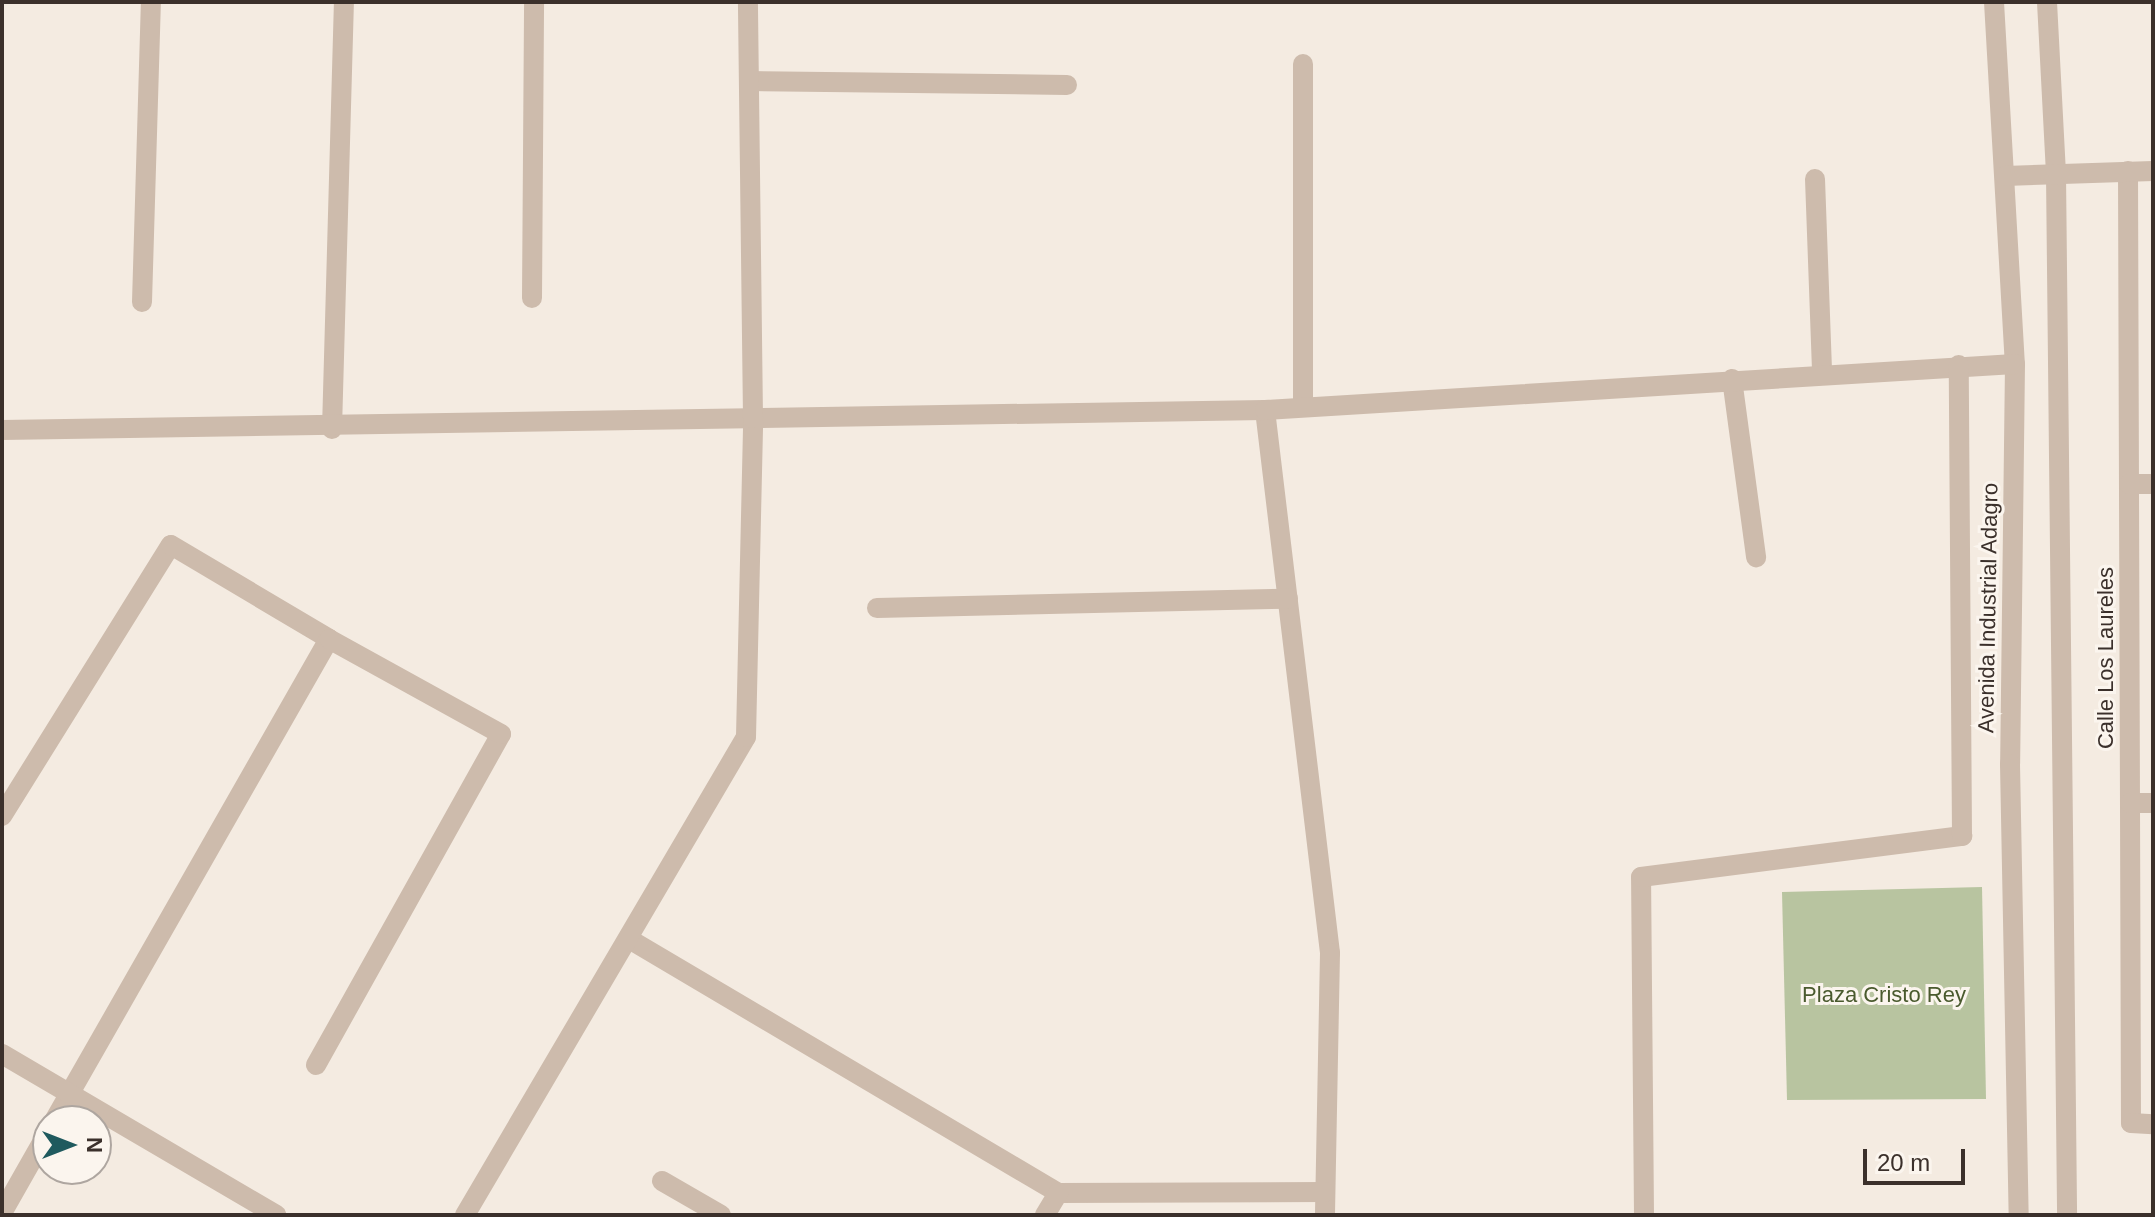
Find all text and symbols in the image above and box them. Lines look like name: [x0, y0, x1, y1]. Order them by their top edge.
street label: Avenida Industrial Adagro: [1973, 482, 2003, 734]
street label: Calle Los Laureles: [2093, 567, 2119, 749]
park label: Plaza Cristo Rey: [1802, 982, 1966, 1008]
north arrow: [32, 1105, 112, 1185]
scale bar: [1867, 1133, 1969, 1183]
text: N: [82, 1137, 107, 1153]
text: 20 m: [1877, 1149, 1930, 1176]

